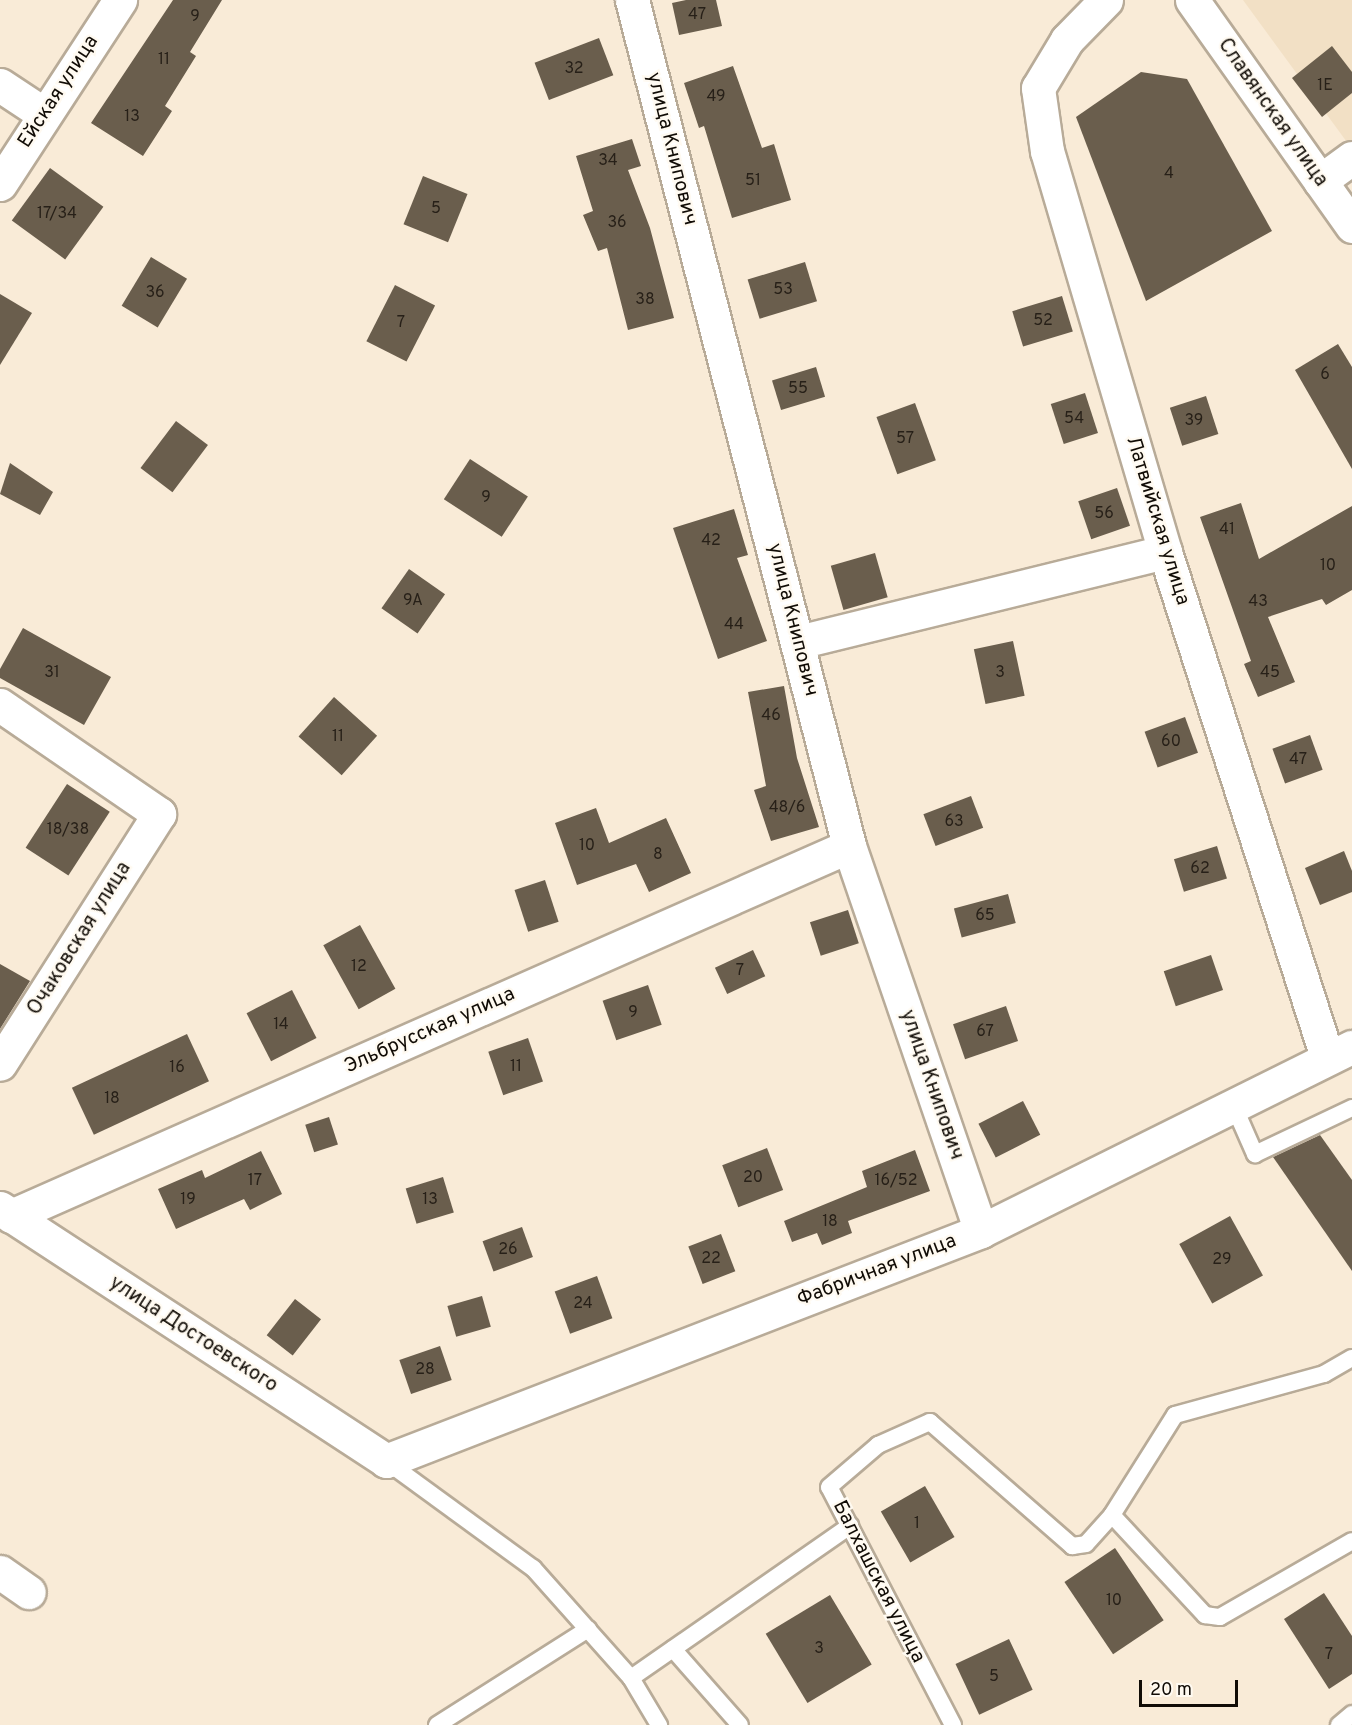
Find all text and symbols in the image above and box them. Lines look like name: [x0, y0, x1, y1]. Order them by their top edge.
house number: 47: [688, 5, 706, 25]
house number: 9: [190, 7, 200, 27]
street label: Ейская улица: [14, 31, 104, 153]
street label: Славянская улица: [1212, 34, 1332, 192]
house number: 11: [158, 50, 170, 70]
house number: 32: [564, 59, 584, 79]
street label: улица Книпович: [640, 70, 702, 228]
house number: 1Е: [1317, 76, 1333, 96]
house number: 49: [706, 87, 726, 107]
house number: 13: [124, 107, 140, 127]
house number: 34: [598, 151, 618, 171]
house number: 4: [1164, 164, 1174, 184]
house number: 51: [745, 171, 761, 191]
house number: 5: [431, 199, 441, 219]
house number: 17/34: [37, 204, 77, 224]
house number: 36: [607, 213, 627, 233]
house number: 53: [773, 280, 793, 300]
house number: 36: [145, 283, 165, 303]
house number: 38: [635, 290, 655, 310]
house number: 52: [1033, 311, 1053, 331]
house number: 7: [397, 313, 405, 333]
house number: 6: [1320, 365, 1330, 385]
house number: 55: [788, 379, 808, 399]
house number: 54: [1064, 409, 1084, 429]
house number: 39: [1185, 411, 1203, 431]
house number: 57: [896, 429, 914, 449]
street label: Латвийская улица: [1120, 434, 1194, 608]
house number: 9: [481, 488, 491, 508]
house number: 56: [1094, 504, 1114, 524]
house number: 41: [1219, 520, 1235, 540]
house number: 42: [701, 531, 721, 551]
street label: улица Книпович: [761, 541, 823, 699]
house number: 10: [1320, 556, 1336, 576]
house number: 9А: [403, 591, 423, 611]
house number: 43: [1248, 592, 1268, 612]
house number: 44: [724, 615, 744, 635]
house number: 31: [44, 663, 60, 683]
house number: 3: [995, 663, 1005, 683]
house number: 45: [1260, 663, 1280, 683]
house number: 46: [761, 706, 781, 726]
house number: 11: [332, 727, 344, 747]
house number: 60: [1161, 732, 1181, 752]
house number: 47: [1289, 750, 1307, 770]
house number: 48/6: [769, 798, 805, 818]
house number: 63: [944, 812, 964, 832]
house number: 18/38: [47, 820, 89, 840]
house number: 10: [579, 836, 595, 856]
house number: 8: [653, 845, 663, 865]
street label: Очаковская улица: [23, 858, 137, 1020]
house number: 62: [1190, 859, 1210, 879]
house number: 65: [975, 906, 995, 926]
house number: 12: [351, 957, 367, 977]
house number: 7: [736, 961, 744, 981]
street label: Эльбрусская улица: [341, 983, 519, 1079]
house number: 9: [628, 1003, 638, 1023]
street label: улица Книпович: [894, 1007, 968, 1163]
house number: 14: [273, 1015, 289, 1035]
house number: 67: [976, 1022, 994, 1042]
house number: 11: [510, 1057, 522, 1077]
house number: 16: [169, 1058, 185, 1078]
house number: 18: [104, 1089, 120, 1109]
house number: 20: [743, 1168, 763, 1188]
house number: 17: [248, 1171, 262, 1191]
house number: 16/52: [874, 1171, 918, 1191]
house number: 19: [180, 1190, 196, 1210]
house number: 13: [422, 1190, 438, 1210]
house number: 18: [822, 1212, 838, 1232]
street label: Фабричная улица: [794, 1230, 960, 1312]
house number: 26: [498, 1240, 518, 1260]
house number: 22: [701, 1249, 721, 1269]
house number: 29: [1212, 1250, 1232, 1270]
street label: улица Достоевского: [104, 1272, 282, 1398]
house number: 24: [573, 1294, 593, 1314]
house number: 28: [415, 1360, 435, 1380]
street label: Балхашская улица: [827, 1497, 929, 1667]
house number: 1: [914, 1514, 920, 1534]
house number: 10: [1106, 1591, 1122, 1611]
house number: 3: [814, 1639, 824, 1659]
house number: 7: [1325, 1645, 1333, 1665]
house number: 5: [989, 1667, 999, 1687]
scale bar: [1142, 1668, 1241, 1706]
text: 20 m: [1150, 1679, 1192, 1702]

